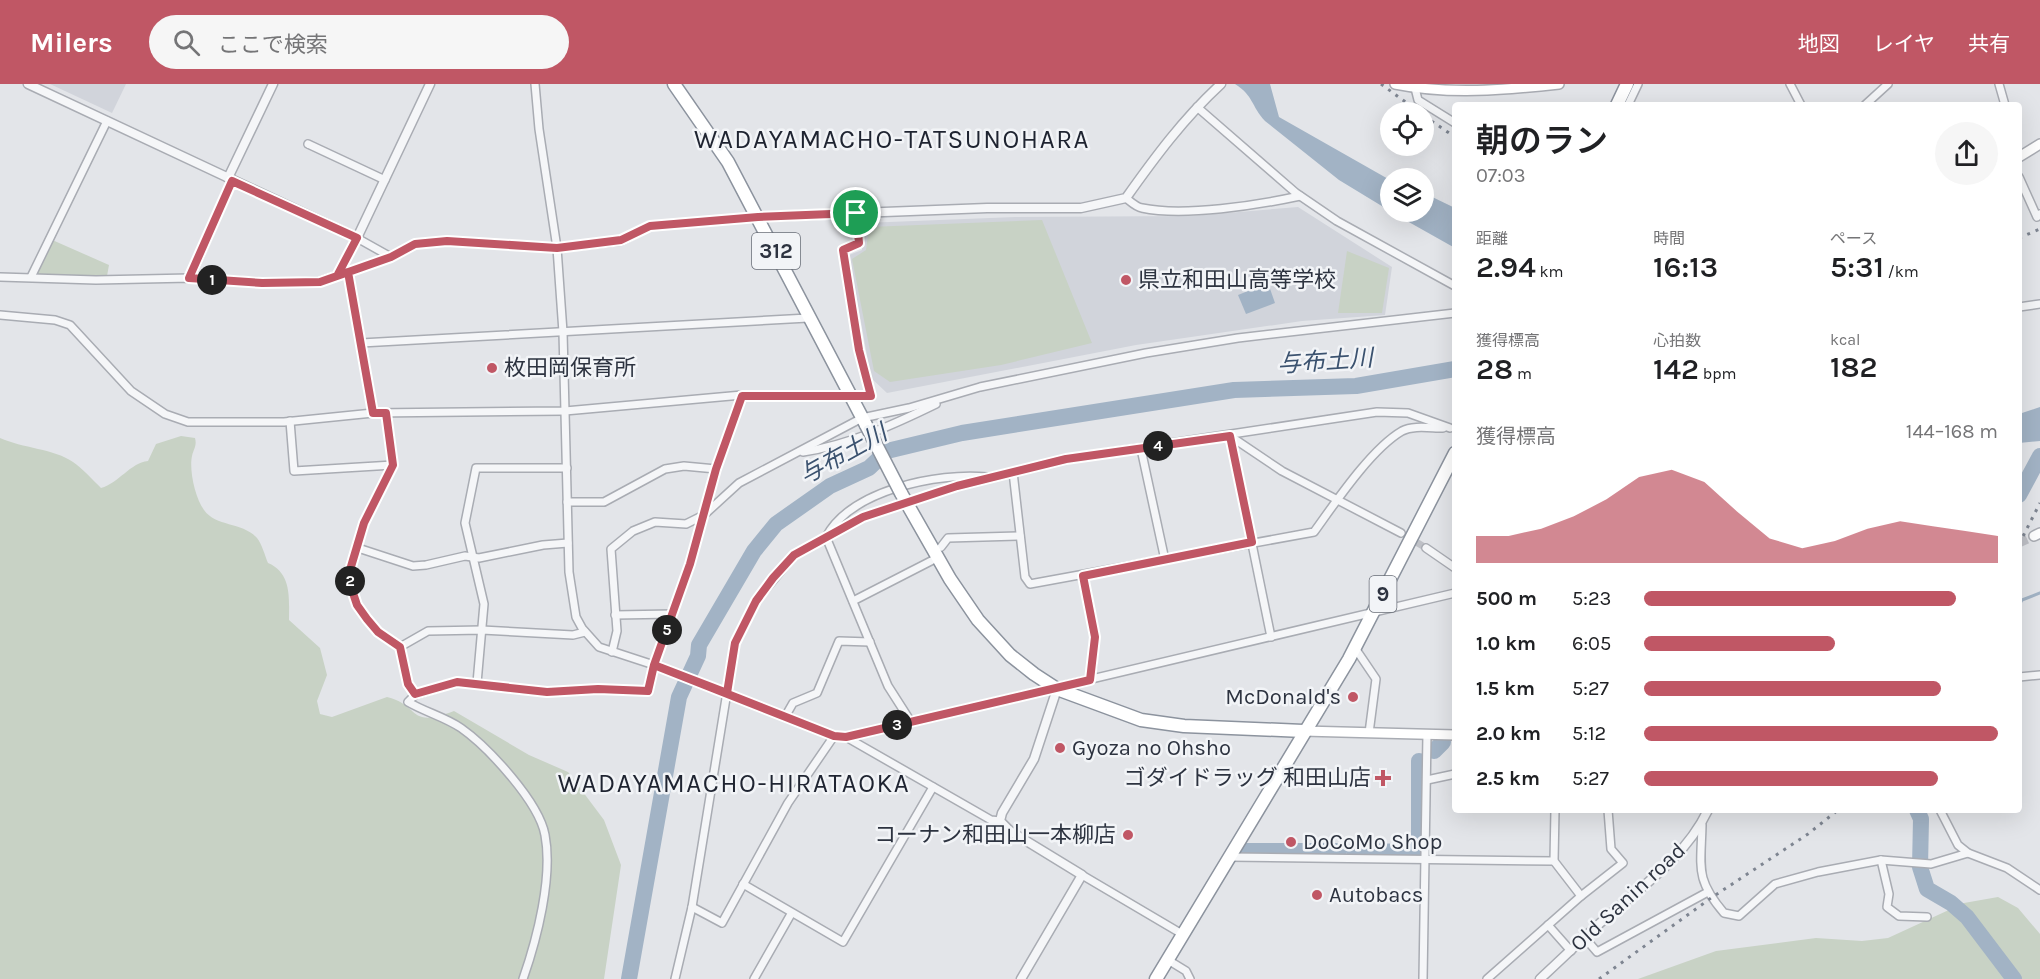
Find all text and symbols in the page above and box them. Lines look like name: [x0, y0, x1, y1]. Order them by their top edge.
search box: [149, 15, 569, 69]
text: Milers: [30, 26, 113, 59]
icon: search: [170, 26, 203, 59]
text: ここで検索: [218, 32, 328, 58]
text: 地図: [1798, 32, 1840, 56]
text: レイヤ: [1873, 32, 1935, 56]
text: 共有: [1968, 32, 2010, 56]
map controls: [1380, 102, 1434, 222]
button: locate: [1380, 102, 1434, 156]
text: 朝のラン: [1476, 122, 1608, 160]
button: share: [1935, 122, 1998, 185]
district label: WADAYAMACHO-TATSUNOHARA: [694, 124, 1090, 155]
text: 07:03: [1476, 164, 1526, 187]
button: layers: [1380, 168, 1434, 222]
pin: [830, 187, 881, 238]
icon: arrive: [839, 196, 872, 229]
text: 距離: [1476, 229, 1508, 248]
text: 時間: [1653, 229, 1685, 248]
text: ペース: [1830, 229, 1877, 248]
road number: 312: [752, 233, 800, 269]
text: 2.94: [1476, 249, 1536, 285]
text: 16:13: [1653, 249, 1718, 285]
text: 5:31: [1830, 249, 1884, 285]
text: km: [1536, 262, 1563, 281]
text: /km: [1884, 262, 1919, 281]
pin: 1: [197, 265, 227, 295]
place label: 県立和田山高等学校: [1138, 267, 1336, 293]
text: 1: [209, 270, 215, 289]
marker: 県立和田山高等学校: [1119, 273, 1133, 287]
text: kcal: [1830, 330, 1861, 349]
text: 獲得標高: [1476, 331, 1540, 350]
text: 心拍数: [1653, 331, 1701, 350]
water label: 与布土川: [1276, 343, 1377, 378]
text: 182: [1830, 349, 1878, 385]
text: 28: [1476, 351, 1513, 387]
text: 142: [1653, 351, 1699, 387]
place label: 枚田岡保育所: [504, 355, 636, 381]
marker: 枚田岡保育所: [485, 361, 499, 375]
text: m: [1513, 364, 1532, 383]
text: bpm: [1699, 364, 1737, 383]
water label: 与布土川: [794, 417, 894, 490]
text: 144–168 m: [1906, 420, 1998, 443]
text: 獲得標高: [1476, 425, 1556, 448]
pin: 4: [1143, 431, 1173, 461]
text: 4: [1153, 436, 1163, 455]
pin: 2: [335, 566, 365, 596]
text: 2: [345, 571, 355, 590]
road number: 9: [1370, 576, 1396, 612]
text: 500 m: [1476, 587, 1537, 610]
text: 5:23: [1572, 587, 1611, 610]
pin: 5: [652, 615, 682, 645]
text: 5: [662, 620, 672, 639]
text: 1.0 km: [1476, 632, 1536, 655]
text: 6:05: [1572, 632, 1611, 655]
text: 1.5 km: [1476, 677, 1535, 700]
text: 5:27: [1572, 677, 1609, 700]
place label: McDonald's: [1225, 684, 1341, 710]
marker: McDonald's: [1346, 690, 1360, 704]
pin: 3: [882, 710, 912, 740]
text: 3: [892, 715, 902, 734]
text: 2.0 km: [1476, 722, 1541, 745]
text: 5:12: [1572, 722, 1606, 745]
place label: Gyoza no Ohsho: [1072, 735, 1231, 761]
marker: Gyoza no Ohsho: [1053, 741, 1067, 755]
place label: ゴダイドラッグ 和田山店: [1124, 765, 1371, 791]
text: 2.5 km: [1476, 767, 1540, 790]
text: 5:27: [1572, 767, 1609, 790]
district label: WADAYAMACHO-HIRATAOKA: [558, 768, 910, 799]
marker: ゴダイドラッグ 和田山店: [1376, 771, 1390, 785]
place label: コーナン和田山一本柳店: [874, 822, 1116, 848]
marker: コーナン和田山一本柳店: [1121, 828, 1135, 842]
place label: DoCoMo Shop: [1303, 829, 1442, 855]
marker: DoCoMo Shop: [1284, 835, 1298, 849]
street label: Old Sanin road: [1565, 837, 1691, 957]
place label: Autobacs: [1329, 882, 1423, 908]
marker: Autobacs: [1310, 888, 1324, 902]

